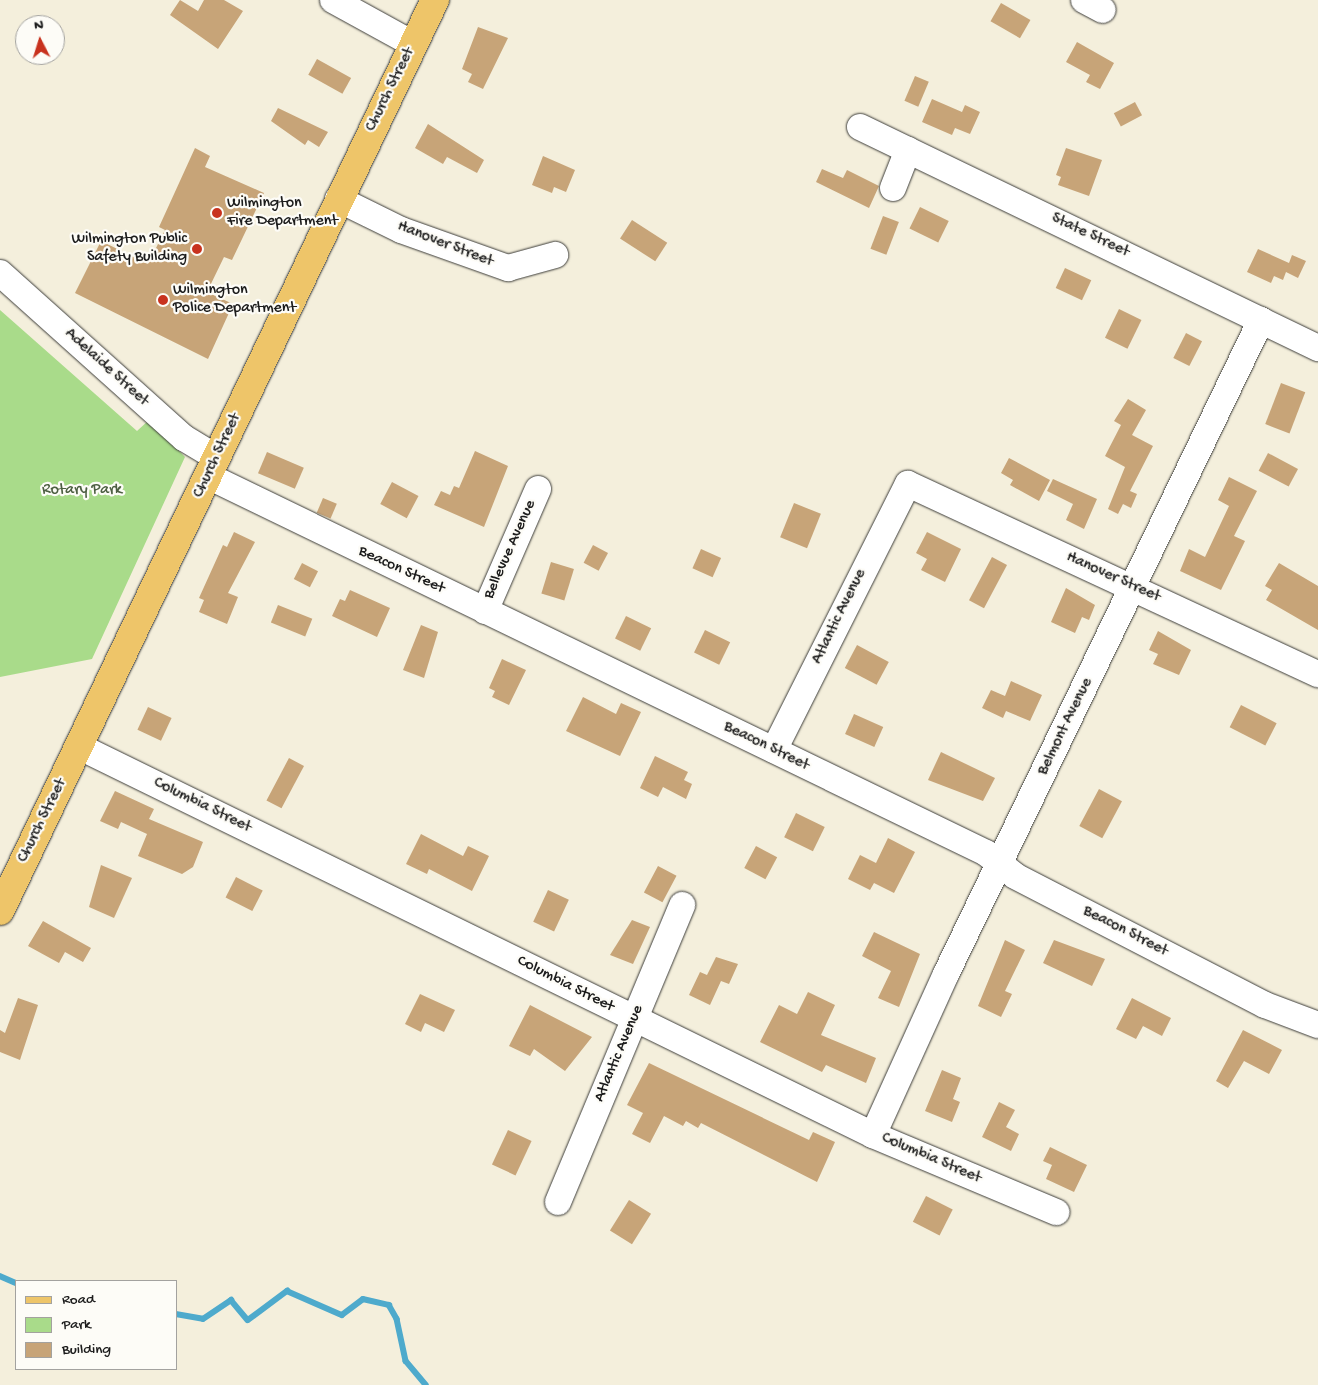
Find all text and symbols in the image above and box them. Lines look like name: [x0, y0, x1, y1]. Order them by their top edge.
north arrow: [15, 15, 65, 65]
text: N: [33, 17, 44, 34]
street label: Church Street: [362, 45, 420, 135]
place label: Wilmington Fire Department: [227, 194, 338, 232]
marker: Wilmington Fire Department: [211, 207, 223, 219]
street label: State Street: [1048, 210, 1132, 262]
street label: Hanover Street: [394, 218, 496, 272]
place label: Wilmington Public Safety Building: [71, 230, 187, 268]
marker: Wilmington Public Safety Building: [191, 243, 203, 255]
place label: Wilmington Police Department: [173, 281, 296, 319]
marker: Wilmington Police Department: [157, 294, 169, 306]
street label: Adelaide Street: [60, 325, 152, 411]
street label: Church Street: [190, 411, 246, 501]
park label: Rotary Park: [42, 481, 122, 501]
street label: Bellevue Avenue: [481, 497, 541, 603]
street label: Beacon Street: [355, 543, 447, 599]
street label: Hanover Street: [1063, 549, 1163, 607]
street label: Atlantic Avenue: [809, 566, 871, 668]
street label: Belmont Avenue: [1034, 675, 1098, 779]
street label: Beacon Street: [720, 718, 812, 776]
street label: Columbia Street: [150, 774, 254, 838]
street label: Church Street: [14, 776, 72, 866]
street label: Beacon Street: [1079, 902, 1171, 962]
street label: Columbia Street: [513, 952, 617, 1018]
street label: Atlantic Avenue: [591, 1003, 649, 1105]
street label: Columbia Street: [878, 1129, 984, 1189]
legend: [15, 1280, 178, 1370]
text: Road: [62, 1291, 95, 1309]
text: Park: [62, 1316, 91, 1334]
text: Building: [62, 1341, 111, 1359]

